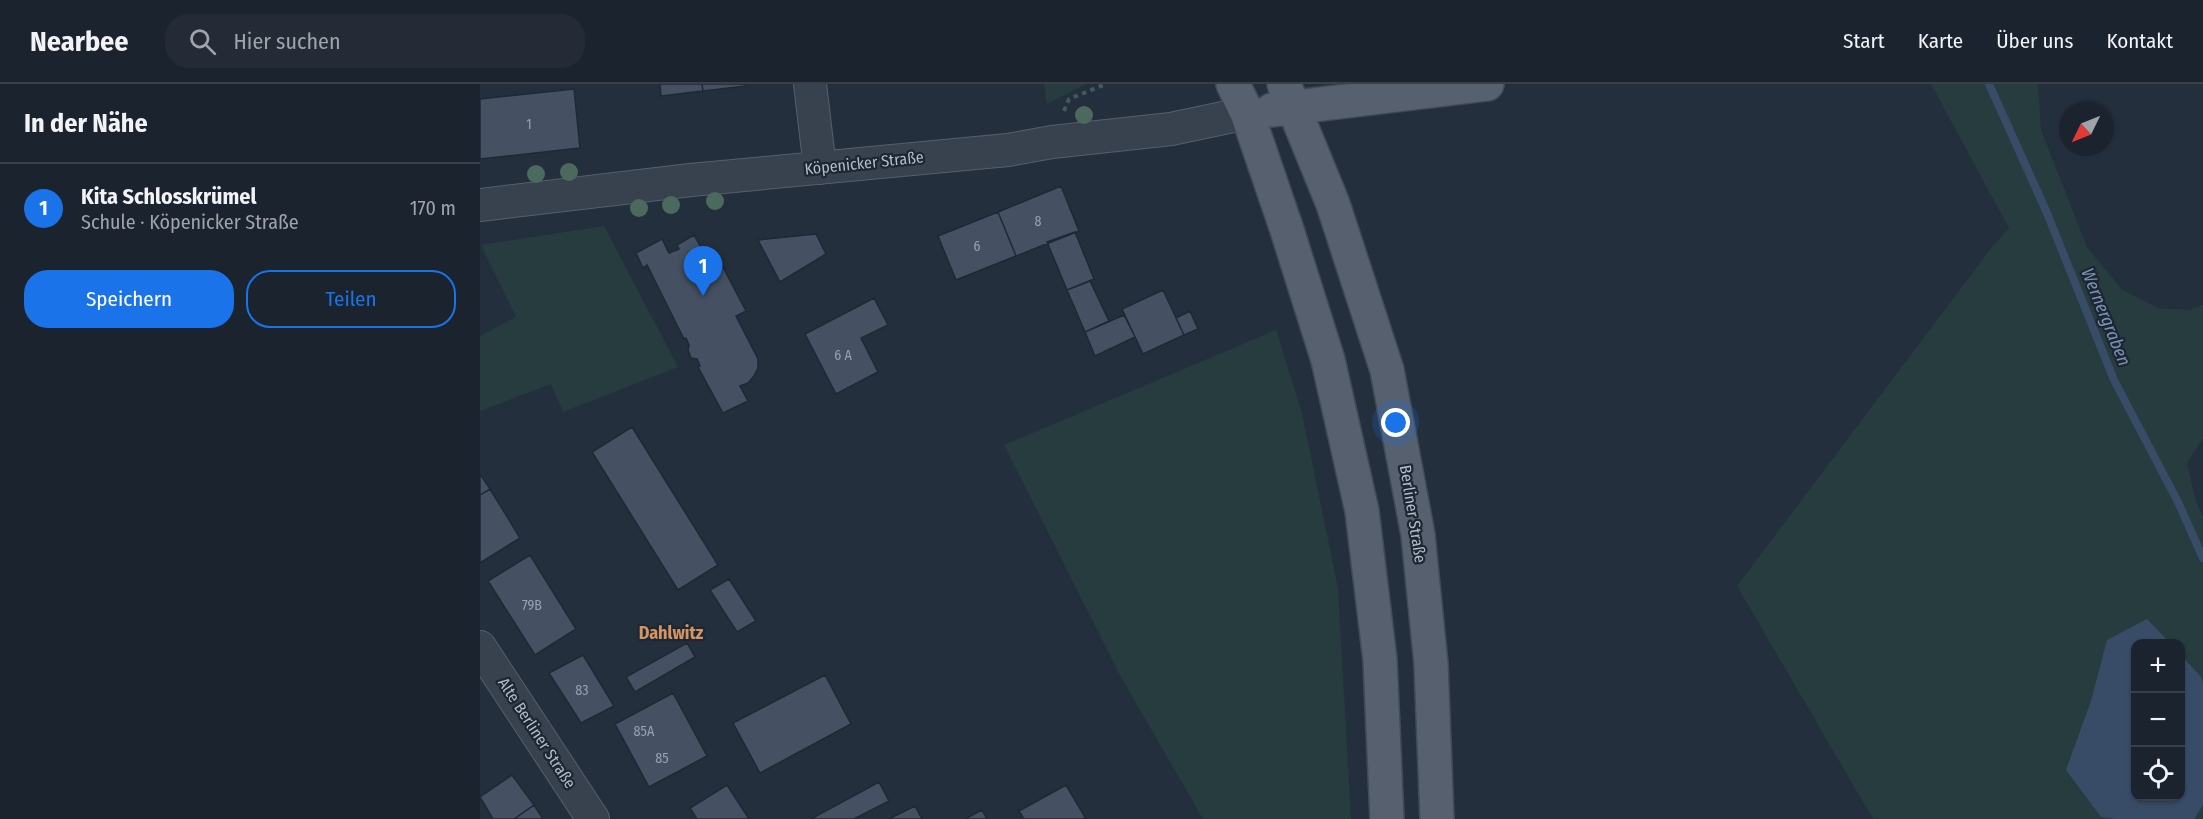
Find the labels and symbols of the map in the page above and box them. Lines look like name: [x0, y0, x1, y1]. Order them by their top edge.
north arrow: [2059, 102, 2113, 156]
house number: 1: [526, 116, 532, 133]
street label: Köpenicker Straße: [804, 147, 925, 179]
house number: 8: [1035, 213, 1042, 230]
house number: 6: [974, 238, 981, 255]
pin: 1: [684, 246, 722, 296]
water label: Wernergraben: [2076, 265, 2136, 369]
house number: 6 A: [834, 347, 852, 364]
your location: [1381, 408, 1410, 437]
street label: Berliner Straße: [1396, 464, 1430, 564]
house number: 79B: [522, 597, 542, 614]
district label: Dahlwitz: [639, 622, 704, 644]
street label: Alte Berliner Straße: [494, 674, 580, 792]
house number: 83: [575, 682, 589, 699]
house number: 85A: [634, 723, 655, 740]
house number: 85: [655, 750, 669, 767]

